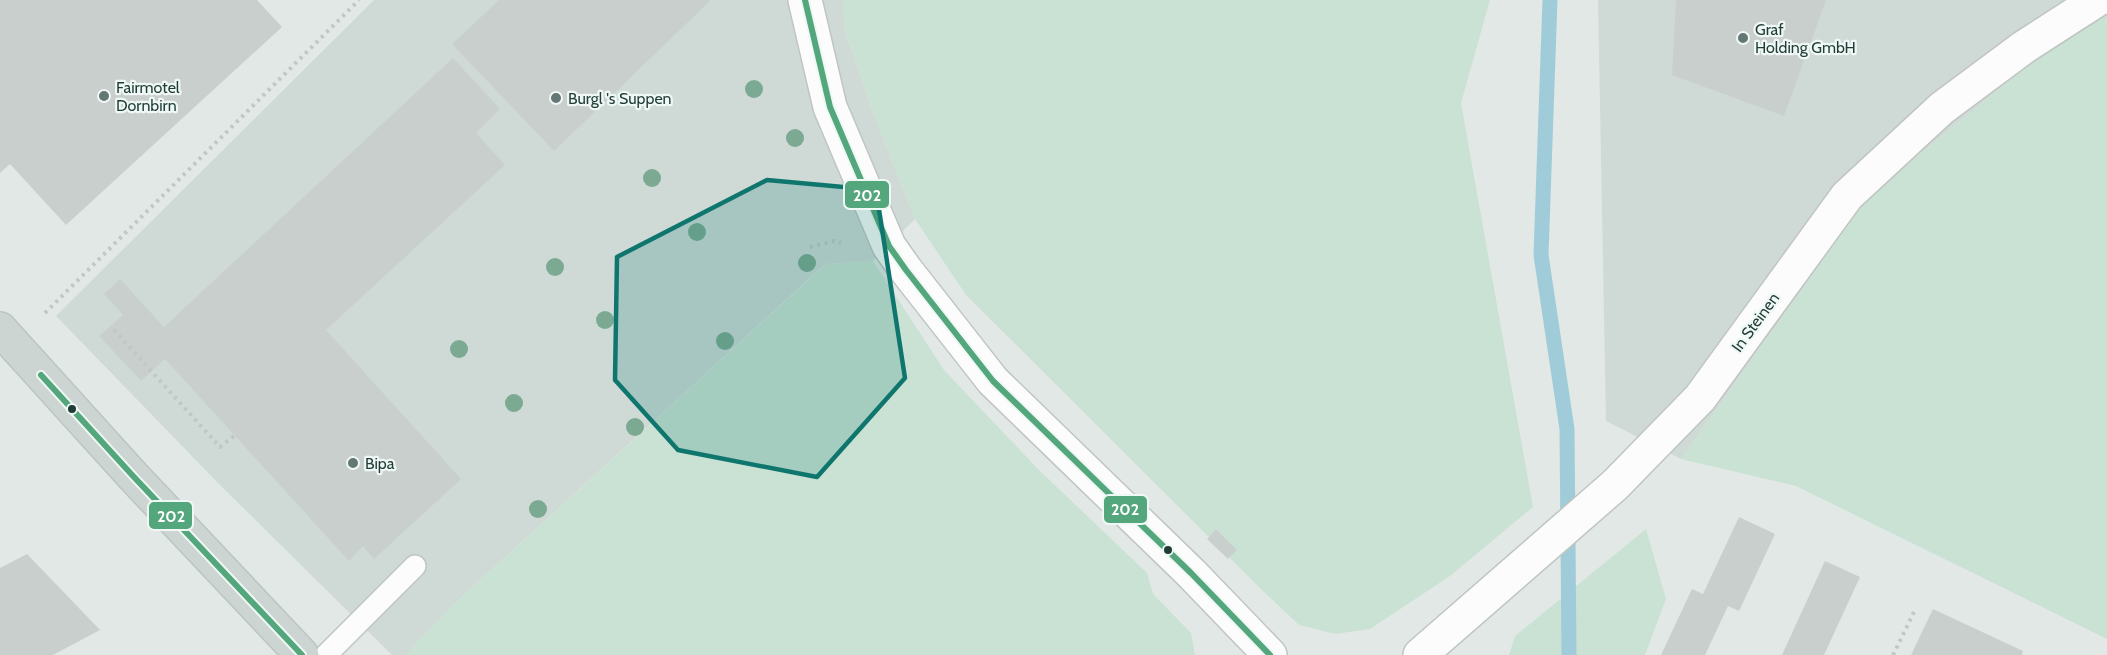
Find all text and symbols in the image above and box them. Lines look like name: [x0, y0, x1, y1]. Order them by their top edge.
place label: Graf Holding GmbH: [1755, 20, 1856, 57]
marker: Graf Holding GmbH: [1736, 31, 1750, 45]
place label: Fairmotel Dornbirn: [116, 78, 180, 115]
marker: Fairmotel Dornbirn: [97, 89, 111, 103]
place label: Burgl 's Suppen: [568, 89, 672, 108]
marker: Burgl 's Suppen: [549, 91, 563, 105]
line badge: 202: [844, 180, 890, 209]
text: 202: [853, 186, 881, 205]
street label: In Steinen: [1728, 289, 1783, 356]
unlabelled marker: [66, 403, 78, 415]
place label: Bipa: [365, 454, 395, 473]
marker: Bipa: [346, 456, 360, 470]
line badge: 202: [1103, 495, 1148, 524]
text: 202: [1111, 500, 1139, 519]
line badge: 202: [148, 501, 193, 530]
text: 202: [157, 507, 185, 526]
unlabelled marker: [1162, 544, 1174, 556]

